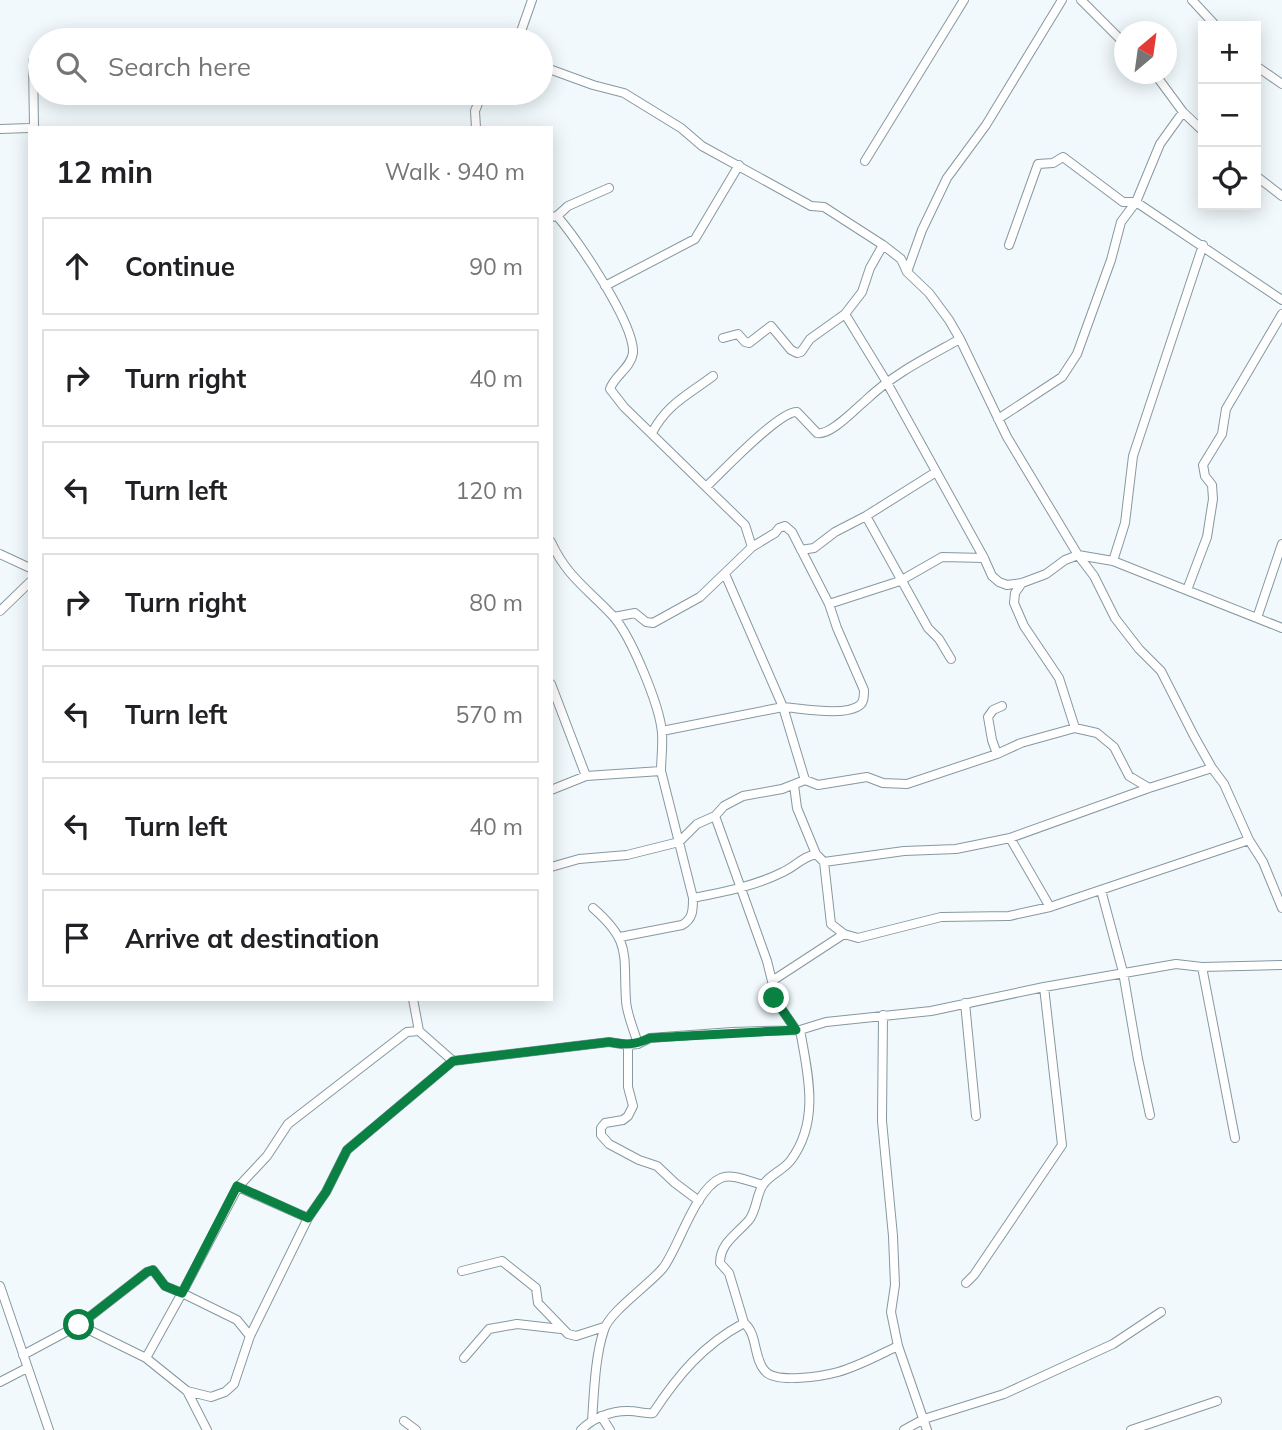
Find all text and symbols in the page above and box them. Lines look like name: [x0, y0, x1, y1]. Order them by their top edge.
north arrow: [1114, 21, 1177, 84]
map controls: [1198, 21, 1261, 210]
button: +: [1198, 21, 1261, 84]
search box: [28, 28, 553, 105]
icon: search: [52, 48, 90, 86]
text: Search here: [108, 50, 251, 83]
button: −: [1198, 84, 1261, 147]
button: locate: [1198, 147, 1261, 210]
text: 12 min: [56, 153, 153, 191]
text: Walk · 940 m: [385, 157, 525, 186]
icon: ahead: [58, 247, 96, 285]
text: Continue: [125, 250, 235, 283]
text: 90 m: [469, 252, 523, 281]
icon: right: [58, 359, 96, 397]
text: Turn right: [125, 362, 246, 395]
text: 40 m: [469, 364, 523, 393]
icon: left: [58, 471, 96, 509]
text: Turn left: [125, 474, 227, 507]
text: 120 m: [455, 476, 523, 505]
icon: right: [58, 583, 96, 621]
text: Turn right: [125, 586, 246, 619]
text: 80 m: [469, 588, 523, 617]
icon: left: [58, 695, 96, 733]
text: Turn left: [125, 698, 227, 731]
text: 570 m: [455, 700, 523, 729]
icon: left: [58, 807, 96, 845]
text: Turn left: [125, 810, 227, 843]
text: 40 m: [469, 812, 523, 841]
icon: arrive: [58, 919, 96, 957]
text: Arrive at destination: [125, 922, 380, 955]
route end: [758, 982, 789, 1013]
route start: [63, 1309, 94, 1340]

